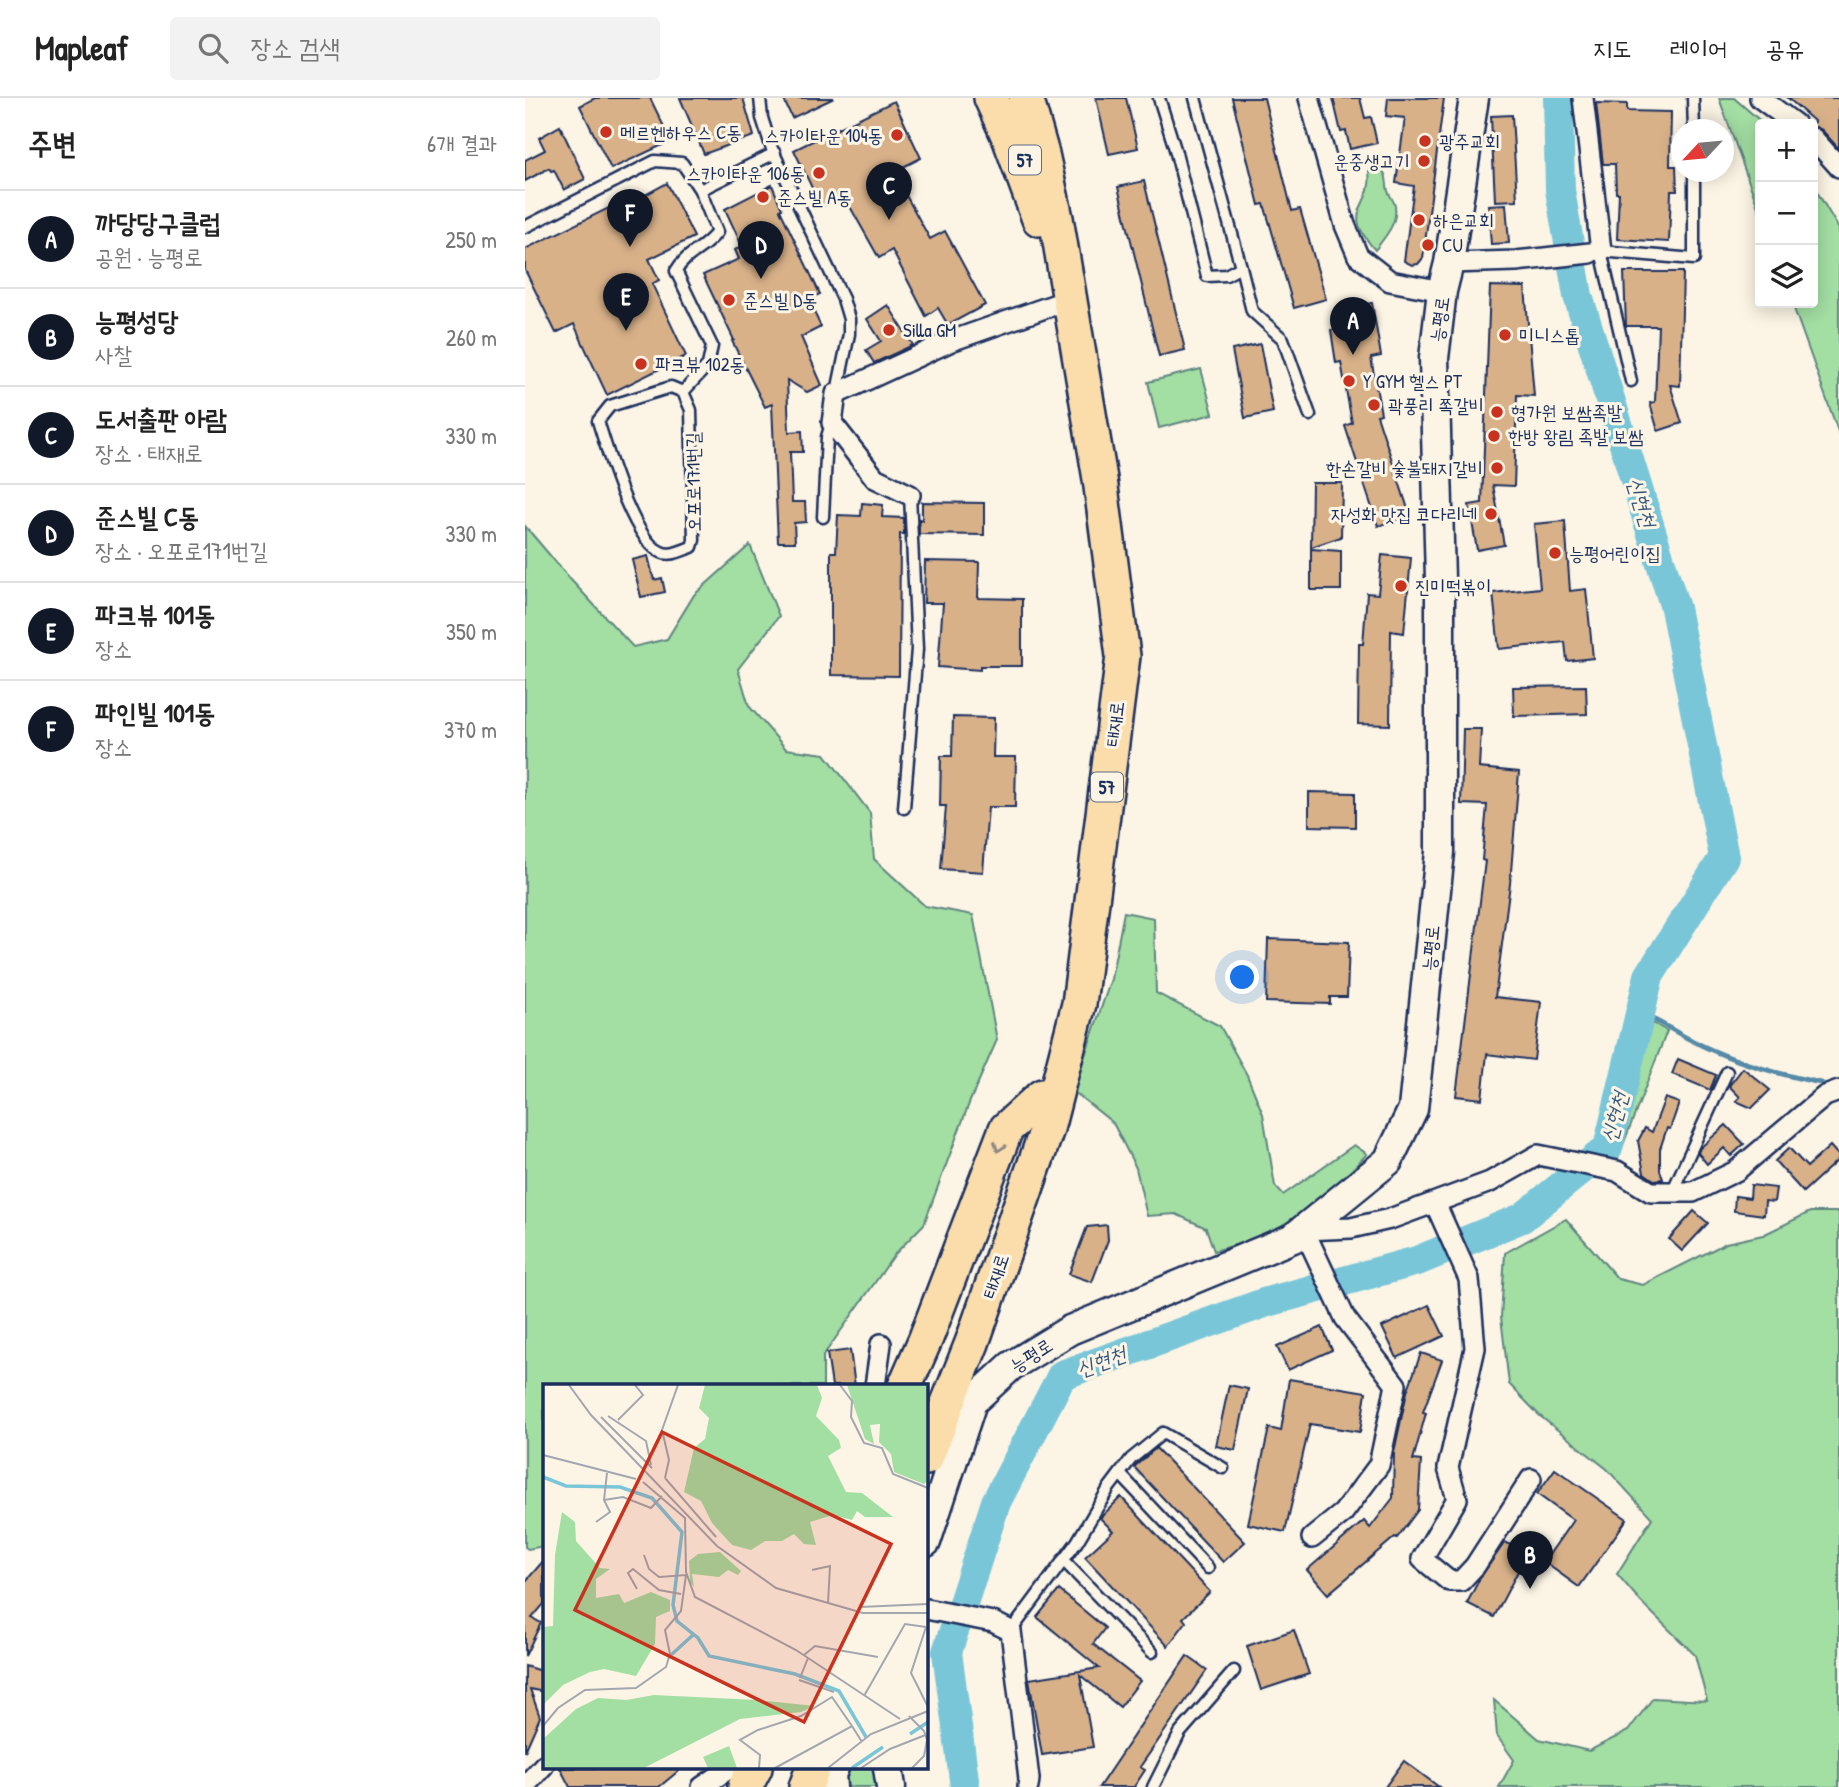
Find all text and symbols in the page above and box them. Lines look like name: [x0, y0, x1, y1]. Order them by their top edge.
search box: [170, 17, 660, 80]
text: Mapleaf: [35, 26, 128, 70]
icon: search: [194, 29, 232, 67]
text: 장소 검색: [250, 30, 340, 65]
text: 지도: [1593, 32, 1631, 64]
text: 레이어: [1669, 32, 1727, 64]
text: 공유: [1765, 32, 1804, 64]
place label: 메르헨하우스 C동: [620, 119, 742, 145]
north arrow: [1671, 119, 1734, 182]
map controls: [1755, 119, 1818, 308]
button: +: [1755, 119, 1818, 182]
place label: 스카이타운 104동: [764, 122, 883, 148]
text: 주변: [28, 123, 76, 163]
marker: 메르헨하우스 C동: [598, 124, 614, 140]
marker: 스카이타운 104동: [889, 127, 905, 143]
text: 6개 결과: [427, 128, 497, 159]
place label: 광주교회: [1439, 128, 1500, 154]
marker: 광주교회: [1417, 133, 1433, 149]
road number: 57: [1009, 146, 1041, 174]
place label: 운중생고기: [1334, 148, 1410, 174]
marker: 운중생고기: [1416, 153, 1432, 169]
place label: 스카이타운 106동: [686, 160, 805, 186]
pin: C: [866, 162, 912, 220]
marker: 스카이타운 106동: [811, 165, 827, 181]
button: −: [1755, 182, 1818, 245]
place label: 준스빌 A동: [777, 184, 852, 210]
pin: F: [607, 189, 653, 247]
marker: 준스빌 A동: [755, 189, 771, 205]
text: 까당당구클럽: [95, 205, 221, 240]
place label: 하은교회: [1433, 207, 1494, 233]
marker: 하은교회: [1411, 212, 1427, 228]
pin: D: [738, 221, 784, 279]
text: A: [45, 224, 57, 255]
text: 250 m: [445, 224, 497, 255]
place label: CU: [1442, 232, 1463, 258]
marker: CU: [1420, 237, 1436, 253]
text: 공원 · 능평로: [95, 241, 203, 272]
button: layers: [1755, 245, 1818, 308]
pin: E: [603, 273, 649, 331]
place label: 준스빌 D동: [743, 287, 818, 313]
marker: 준스빌 D동: [721, 292, 737, 308]
street label: 능평로: [1423, 294, 1455, 344]
pin: A: [1330, 297, 1376, 355]
text: 능평성당: [95, 303, 179, 338]
place label: Silla GM: [903, 317, 956, 343]
text: B: [45, 322, 57, 353]
text: 260 m: [446, 322, 497, 353]
marker: Silla GM: [881, 322, 897, 338]
place label: 미니스톱: [1519, 322, 1580, 348]
marker: 미니스톱: [1497, 327, 1513, 343]
text: 사찰: [95, 339, 132, 370]
place label: 파크뷰 102동: [655, 351, 745, 377]
marker: 파크뷰 102동: [633, 356, 649, 372]
place label: Y GYM 헬스 PT: [1363, 368, 1463, 394]
marker: Y GYM 헬스 PT: [1341, 373, 1357, 389]
place label: 곽풍리 쪽갈비: [1388, 392, 1484, 418]
marker: 곽풍리 쪽갈비: [1366, 397, 1382, 413]
place label: 형가원 보쌈족발: [1511, 399, 1622, 425]
text: 도서출판 아람: [95, 401, 227, 436]
marker: 형가원 보쌈족발: [1489, 404, 1505, 420]
text: C: [45, 420, 57, 451]
text: 330 m: [445, 420, 497, 451]
place label: 한방 왕림 족발 보쌈: [1508, 423, 1643, 449]
marker: 한방 왕림 족발 보쌈: [1486, 428, 1502, 444]
street label: 오포로171번길: [679, 432, 707, 532]
text: 장소 · 태재로: [95, 437, 203, 468]
place label: 한손갈비 숯불돼지갈비: [1326, 455, 1483, 481]
marker: 한손갈비 숯불돼지갈비: [1489, 460, 1505, 476]
water label: 신현천: [1621, 474, 1664, 532]
text: 준스빌 C동: [95, 499, 199, 534]
place label: 자성화 맛집 코다리네: [1331, 501, 1477, 527]
marker: 자성화 맛집 코다리네: [1483, 506, 1499, 522]
text: D: [46, 518, 56, 549]
text: 330 m: [445, 518, 497, 549]
text: 장소 · 오포로171번길: [95, 535, 268, 566]
place label: 능평어린이집: [1569, 540, 1661, 566]
marker: 능평어린이집: [1547, 545, 1563, 561]
place label: 진미떡볶이: [1415, 573, 1491, 599]
marker: 진미떡볶이: [1393, 578, 1409, 594]
text: 파크뷰 101동: [95, 597, 215, 632]
text: E: [46, 616, 56, 647]
text: 350 m: [446, 616, 497, 647]
text: 장소: [95, 633, 132, 664]
text: 파인빌 101동: [95, 695, 215, 730]
street label: 태재로: [1098, 700, 1130, 748]
text: F: [47, 714, 55, 745]
text: 370 m: [444, 714, 497, 745]
text: 장소: [95, 731, 132, 762]
road number: 57: [1091, 772, 1123, 802]
street label: 능평로: [1415, 924, 1445, 972]
your location: [1225, 960, 1259, 994]
water label: 신현천: [1593, 1087, 1635, 1145]
one-way arrow: [993, 1140, 1007, 1152]
street label: 태재로: [975, 1250, 1015, 1302]
street label: 능평로: [1005, 1332, 1057, 1378]
water label: 신현천: [1072, 1338, 1132, 1383]
inset map: [543, 1384, 927, 1770]
pin: B: [1507, 1531, 1553, 1589]

